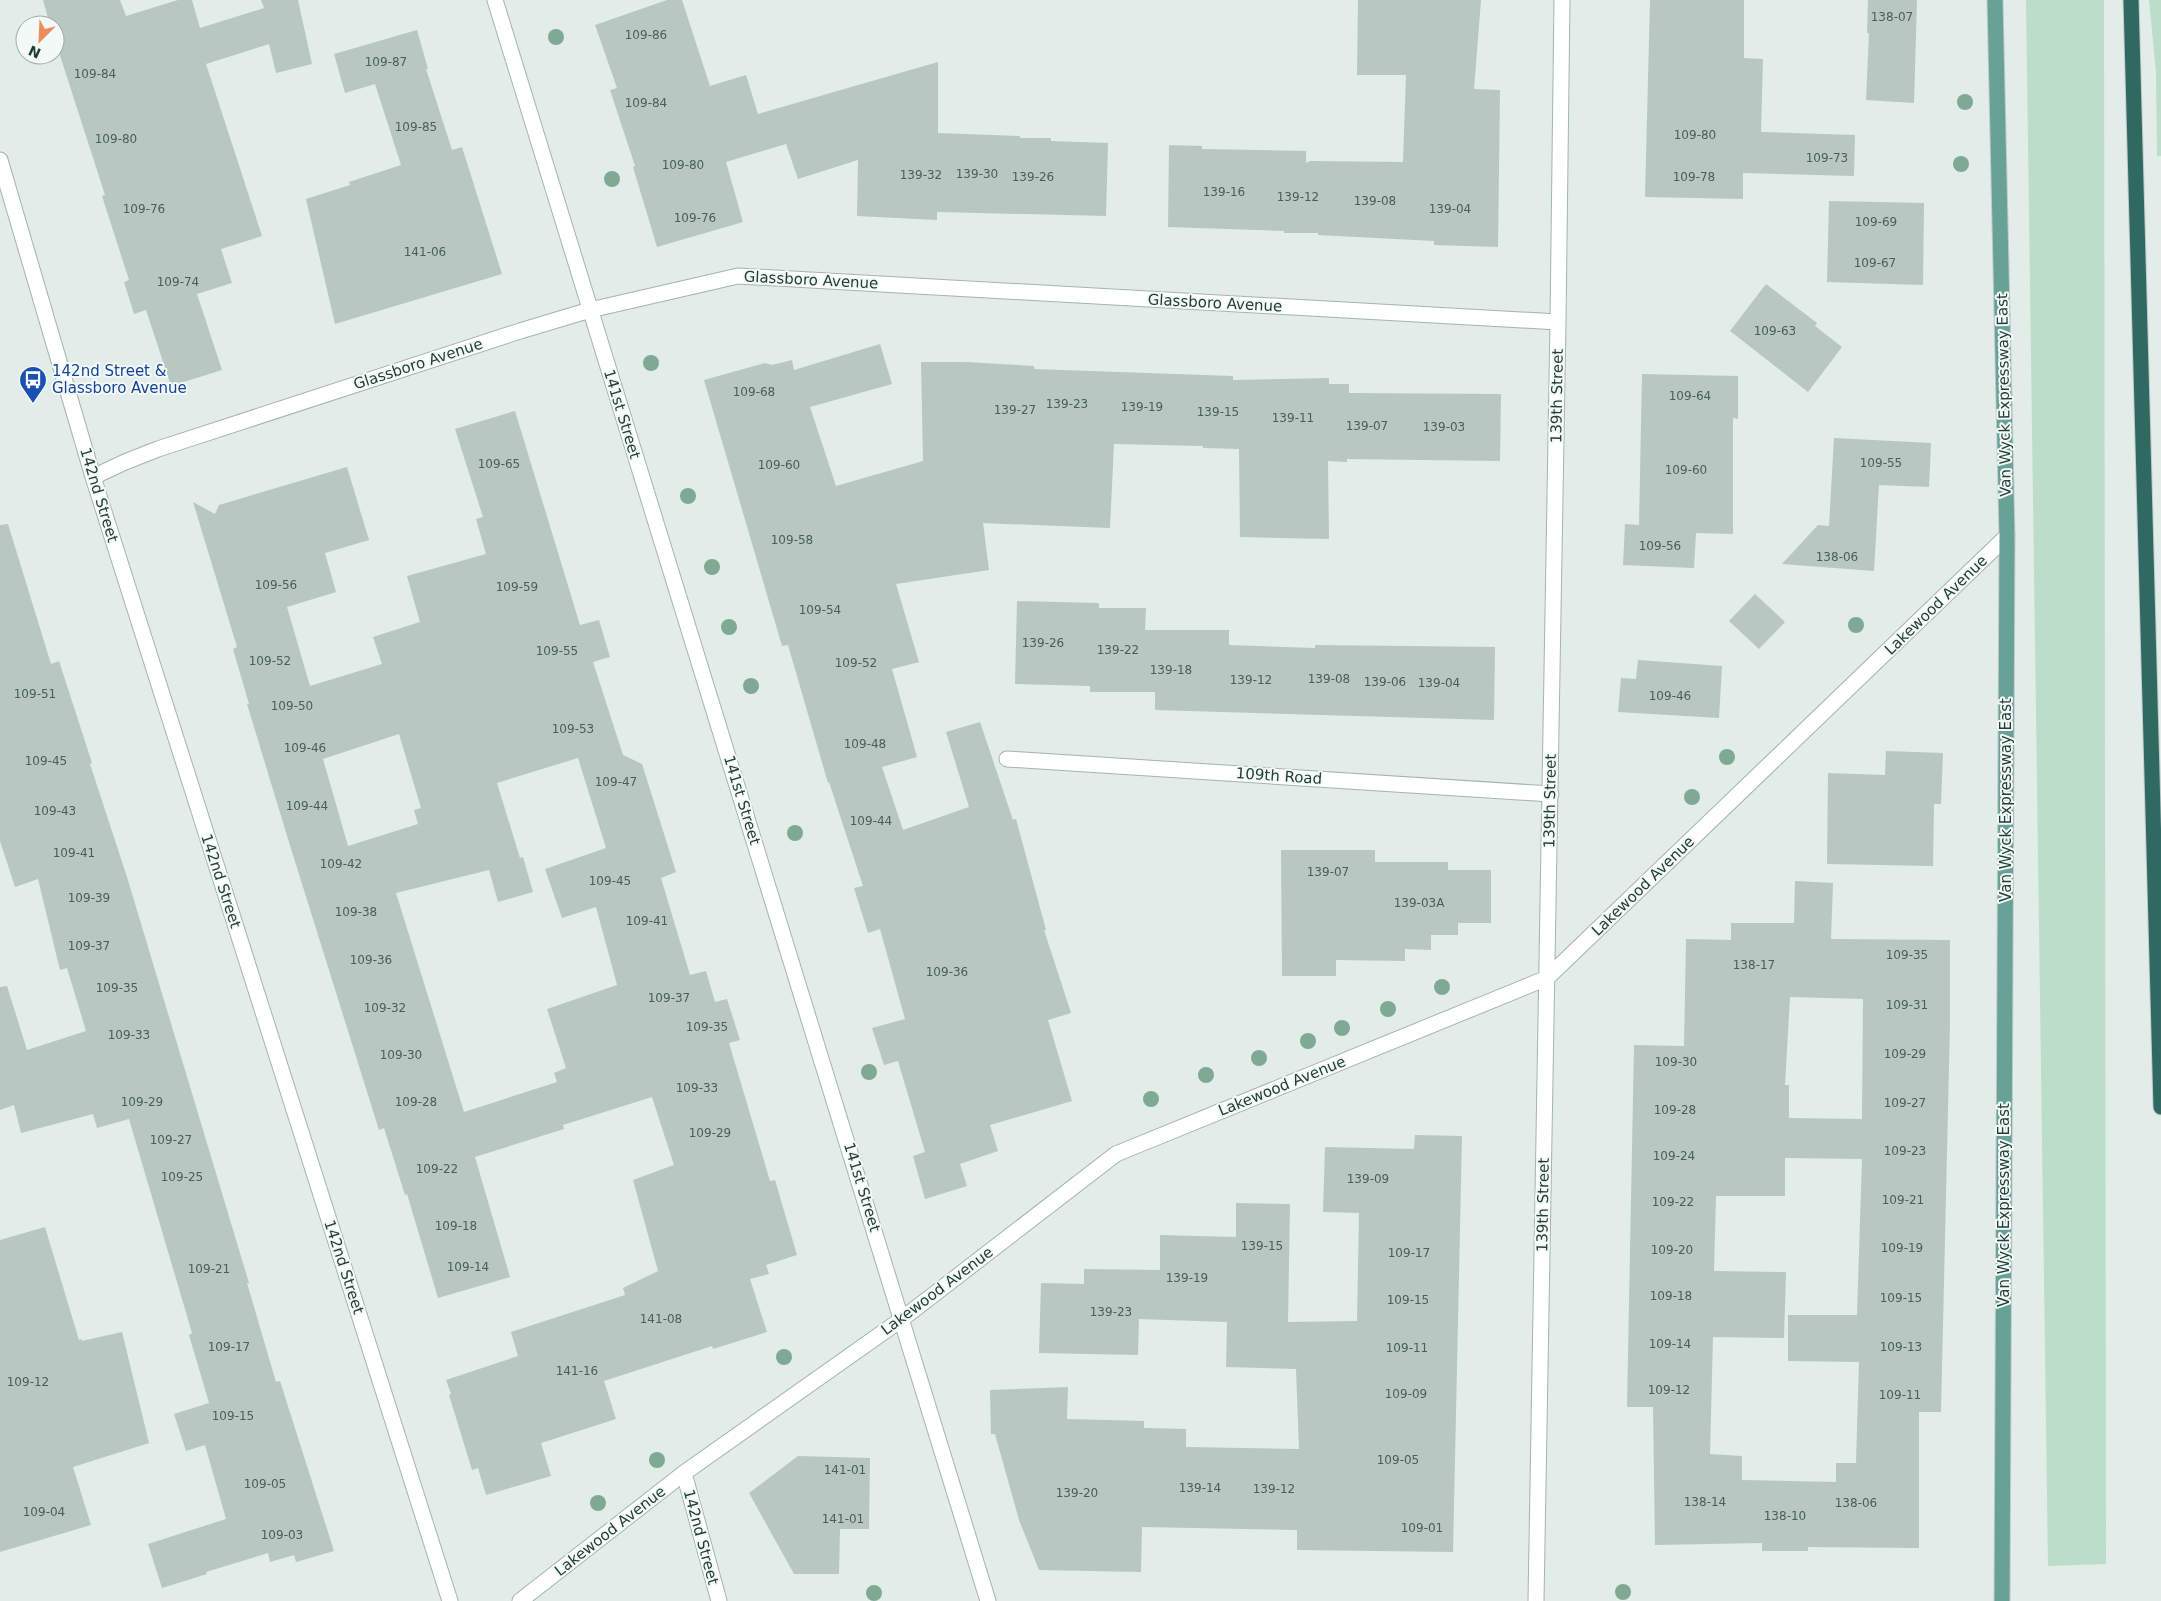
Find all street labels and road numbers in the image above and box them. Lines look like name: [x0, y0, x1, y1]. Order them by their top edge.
street label: Glassboro Avenue: [743, 267, 879, 293]
street label: Glassboro Avenue: [1147, 290, 1283, 316]
street label: Van Wyck Expressway East: [1993, 293, 2015, 497]
street label: Glassboro Avenue: [351, 335, 485, 393]
street label: 139th Street: [1547, 349, 1567, 443]
street label: 141st Street: [600, 367, 644, 461]
street label: 142nd Street: [76, 446, 122, 545]
street label: Lakewood Avenue: [1881, 551, 1991, 659]
street label: Van Wyck Expressway East: [1997, 698, 2015, 902]
street label: 141st Street: [720, 753, 764, 847]
street label: 139th Street: [1540, 754, 1560, 848]
street label: 109th Road: [1235, 764, 1323, 788]
street label: 142nd Street: [197, 832, 245, 930]
street label: Lakewood Avenue: [1588, 832, 1698, 940]
street label: Lakewood Avenue: [1216, 1052, 1348, 1120]
street label: Van Wyck Expressway East: [1995, 1103, 2013, 1307]
street label: 141st Street: [840, 1140, 884, 1234]
street label: 139th Street: [1533, 1158, 1553, 1252]
street label: 142nd Street: [320, 1218, 368, 1316]
street label: Lakewood Avenue: [877, 1243, 997, 1339]
street label: Lakewood Avenue: [551, 1482, 669, 1580]
street label: 142nd Street: [680, 1487, 722, 1587]

